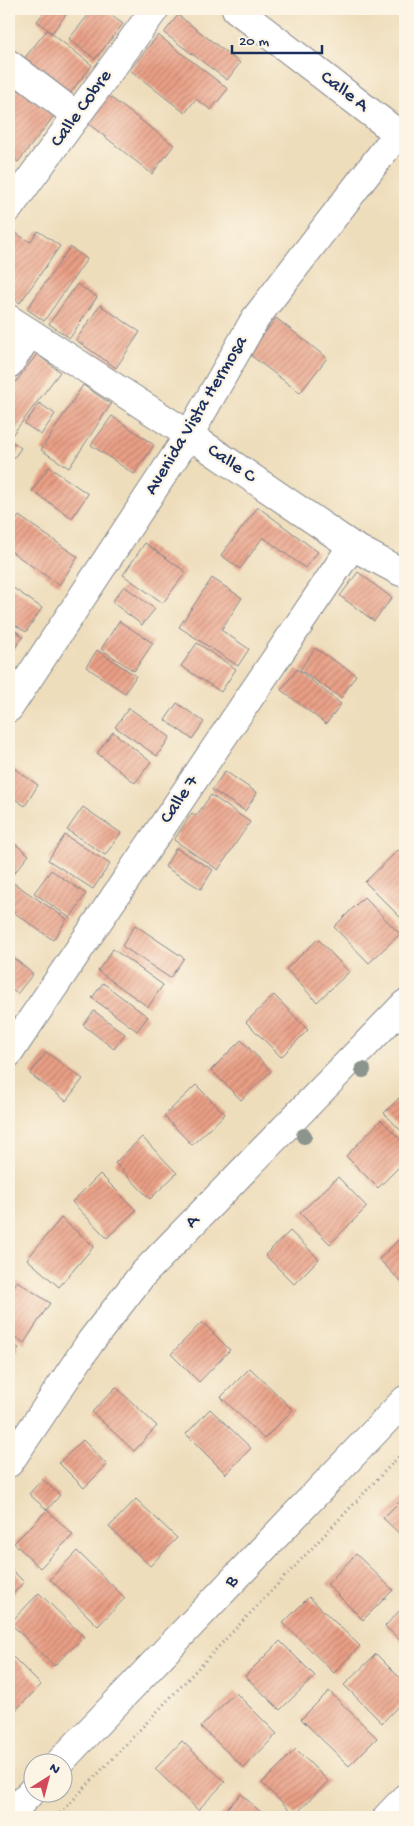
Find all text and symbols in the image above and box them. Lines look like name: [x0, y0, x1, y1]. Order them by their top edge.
scale bar: [232, 22, 322, 54]
text: 20 m: [239, 33, 269, 51]
street label: Calle Cobre: [46, 66, 118, 152]
street label: Calle A: [315, 66, 374, 119]
street label: Avenida Vista Hermosa: [140, 331, 254, 500]
street label: Calle C: [202, 439, 261, 490]
street label: Calle 7: [156, 771, 205, 829]
street label: A: [181, 1209, 206, 1234]
street label: B: [220, 1570, 245, 1594]
north arrow: [22, 1754, 72, 1804]
text: N: [45, 1760, 63, 1779]

